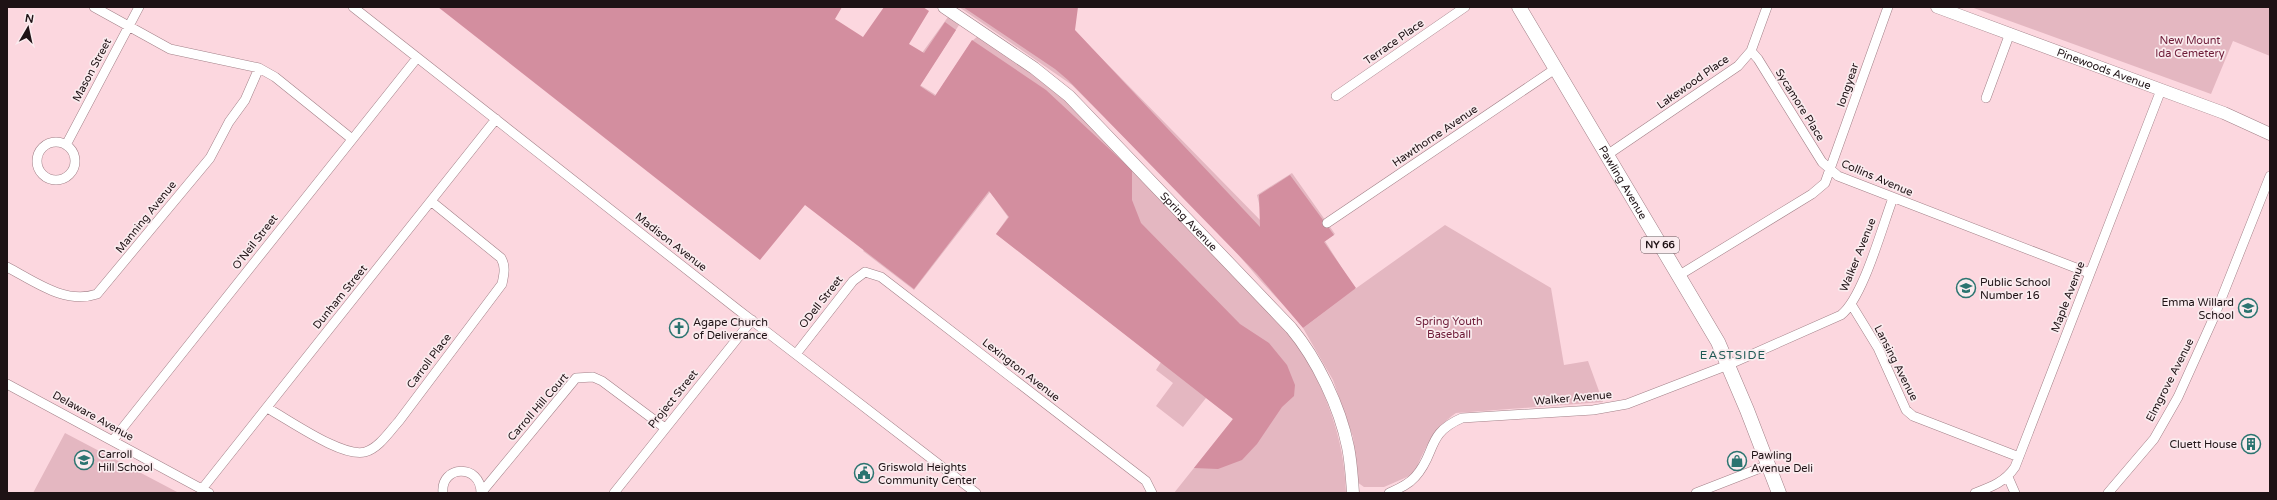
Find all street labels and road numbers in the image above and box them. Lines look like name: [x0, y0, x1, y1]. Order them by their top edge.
street label: Terrace Place: [1362, 17, 1426, 67]
street label: Mason Street: [70, 36, 114, 104]
street label: Pinewoods Avenue: [2055, 45, 2153, 92]
street label: Lakewood Place: [1655, 52, 1731, 112]
street label: longyear: [1834, 61, 1862, 109]
street label: Sycamore Place: [1773, 67, 1827, 143]
street label: Hawthorne Avenue: [1390, 103, 1480, 169]
street label: Pawling Avenue: [1596, 143, 1650, 222]
street label: Collins Avenue: [1839, 157, 1915, 199]
street label: Manning Avenue: [113, 178, 179, 256]
street label: Spring Avenue: [1158, 189, 1220, 253]
street label: Madison Avenue: [633, 210, 709, 274]
street label: O'Neil Street: [230, 212, 280, 272]
street label: Walker Avenue: [1837, 216, 1879, 294]
road number: NY 66: [1641, 237, 1679, 253]
street label: Maple Avenue: [2049, 260, 2087, 334]
street label: Dunham Street: [310, 262, 370, 332]
street label: ODell Street: [796, 273, 846, 331]
street label: Lansing Avenue: [1871, 323, 1921, 403]
street label: Carroll Place: [404, 331, 454, 391]
street label: Lexington Avenue: [980, 336, 1062, 404]
street label: Elmgrove Avenue: [2143, 336, 2197, 424]
street label: Project Street: [645, 367, 701, 431]
street label: Carroll Hill Court: [505, 370, 571, 444]
street label: Delaware Avenue: [50, 388, 136, 444]
street label: Walker Avenue: [1533, 388, 1613, 408]

